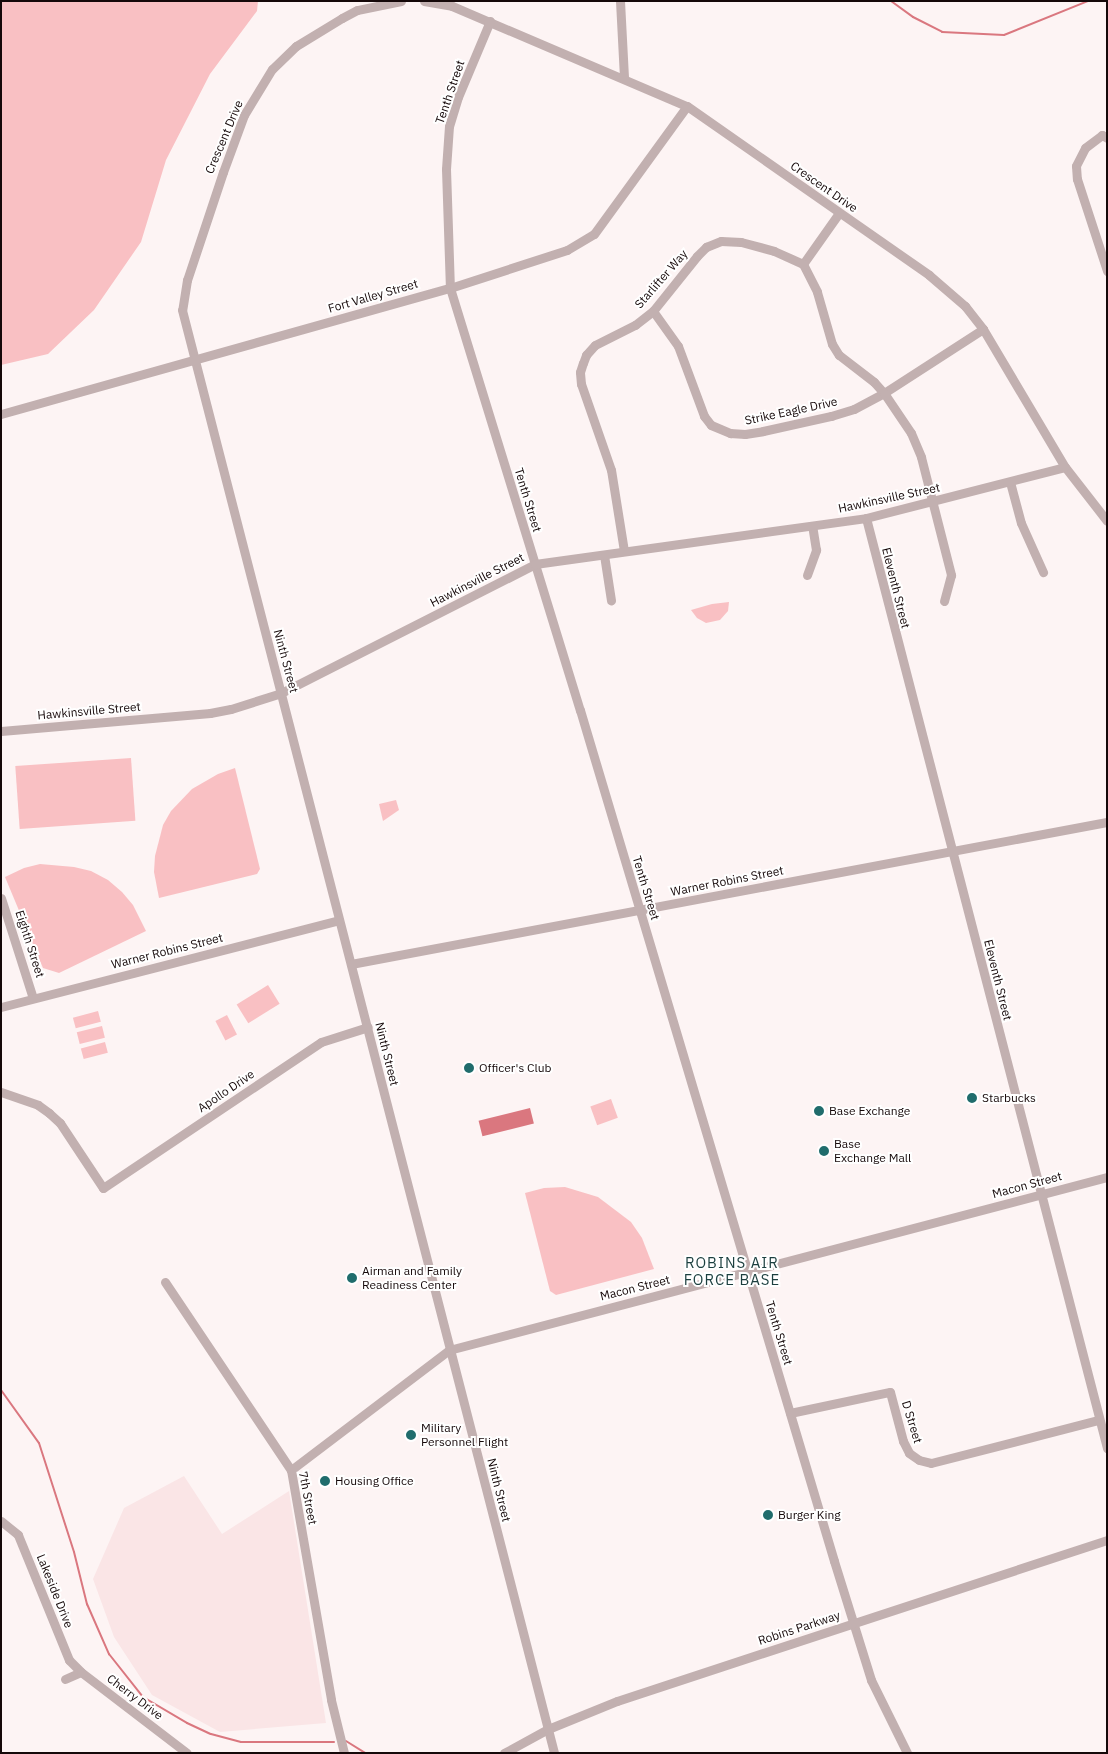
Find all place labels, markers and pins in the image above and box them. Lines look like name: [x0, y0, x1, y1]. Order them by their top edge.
place label: Officer's Club: [479, 1061, 552, 1075]
marker: Officer's Club: [463, 1062, 475, 1074]
place label: Starbucks: [982, 1091, 1036, 1105]
marker: Starbucks: [966, 1092, 978, 1104]
place label: Base Exchange: [829, 1104, 910, 1118]
marker: Base Exchange: [813, 1105, 825, 1117]
place label: Base Exchange Mall: [834, 1137, 911, 1165]
marker: Base Exchange Mall: [818, 1145, 830, 1157]
place label: Airman and Family Readiness Center: [362, 1264, 462, 1292]
marker: Airman and Family Readiness Center: [346, 1272, 358, 1284]
place label: Military Personnel Flight: [421, 1421, 508, 1449]
marker: Military Personnel Flight: [405, 1429, 417, 1441]
place label: Housing Office: [335, 1474, 414, 1488]
marker: Housing Office: [319, 1475, 331, 1487]
place label: Burger King: [778, 1508, 841, 1522]
marker: Burger King: [762, 1509, 774, 1521]

